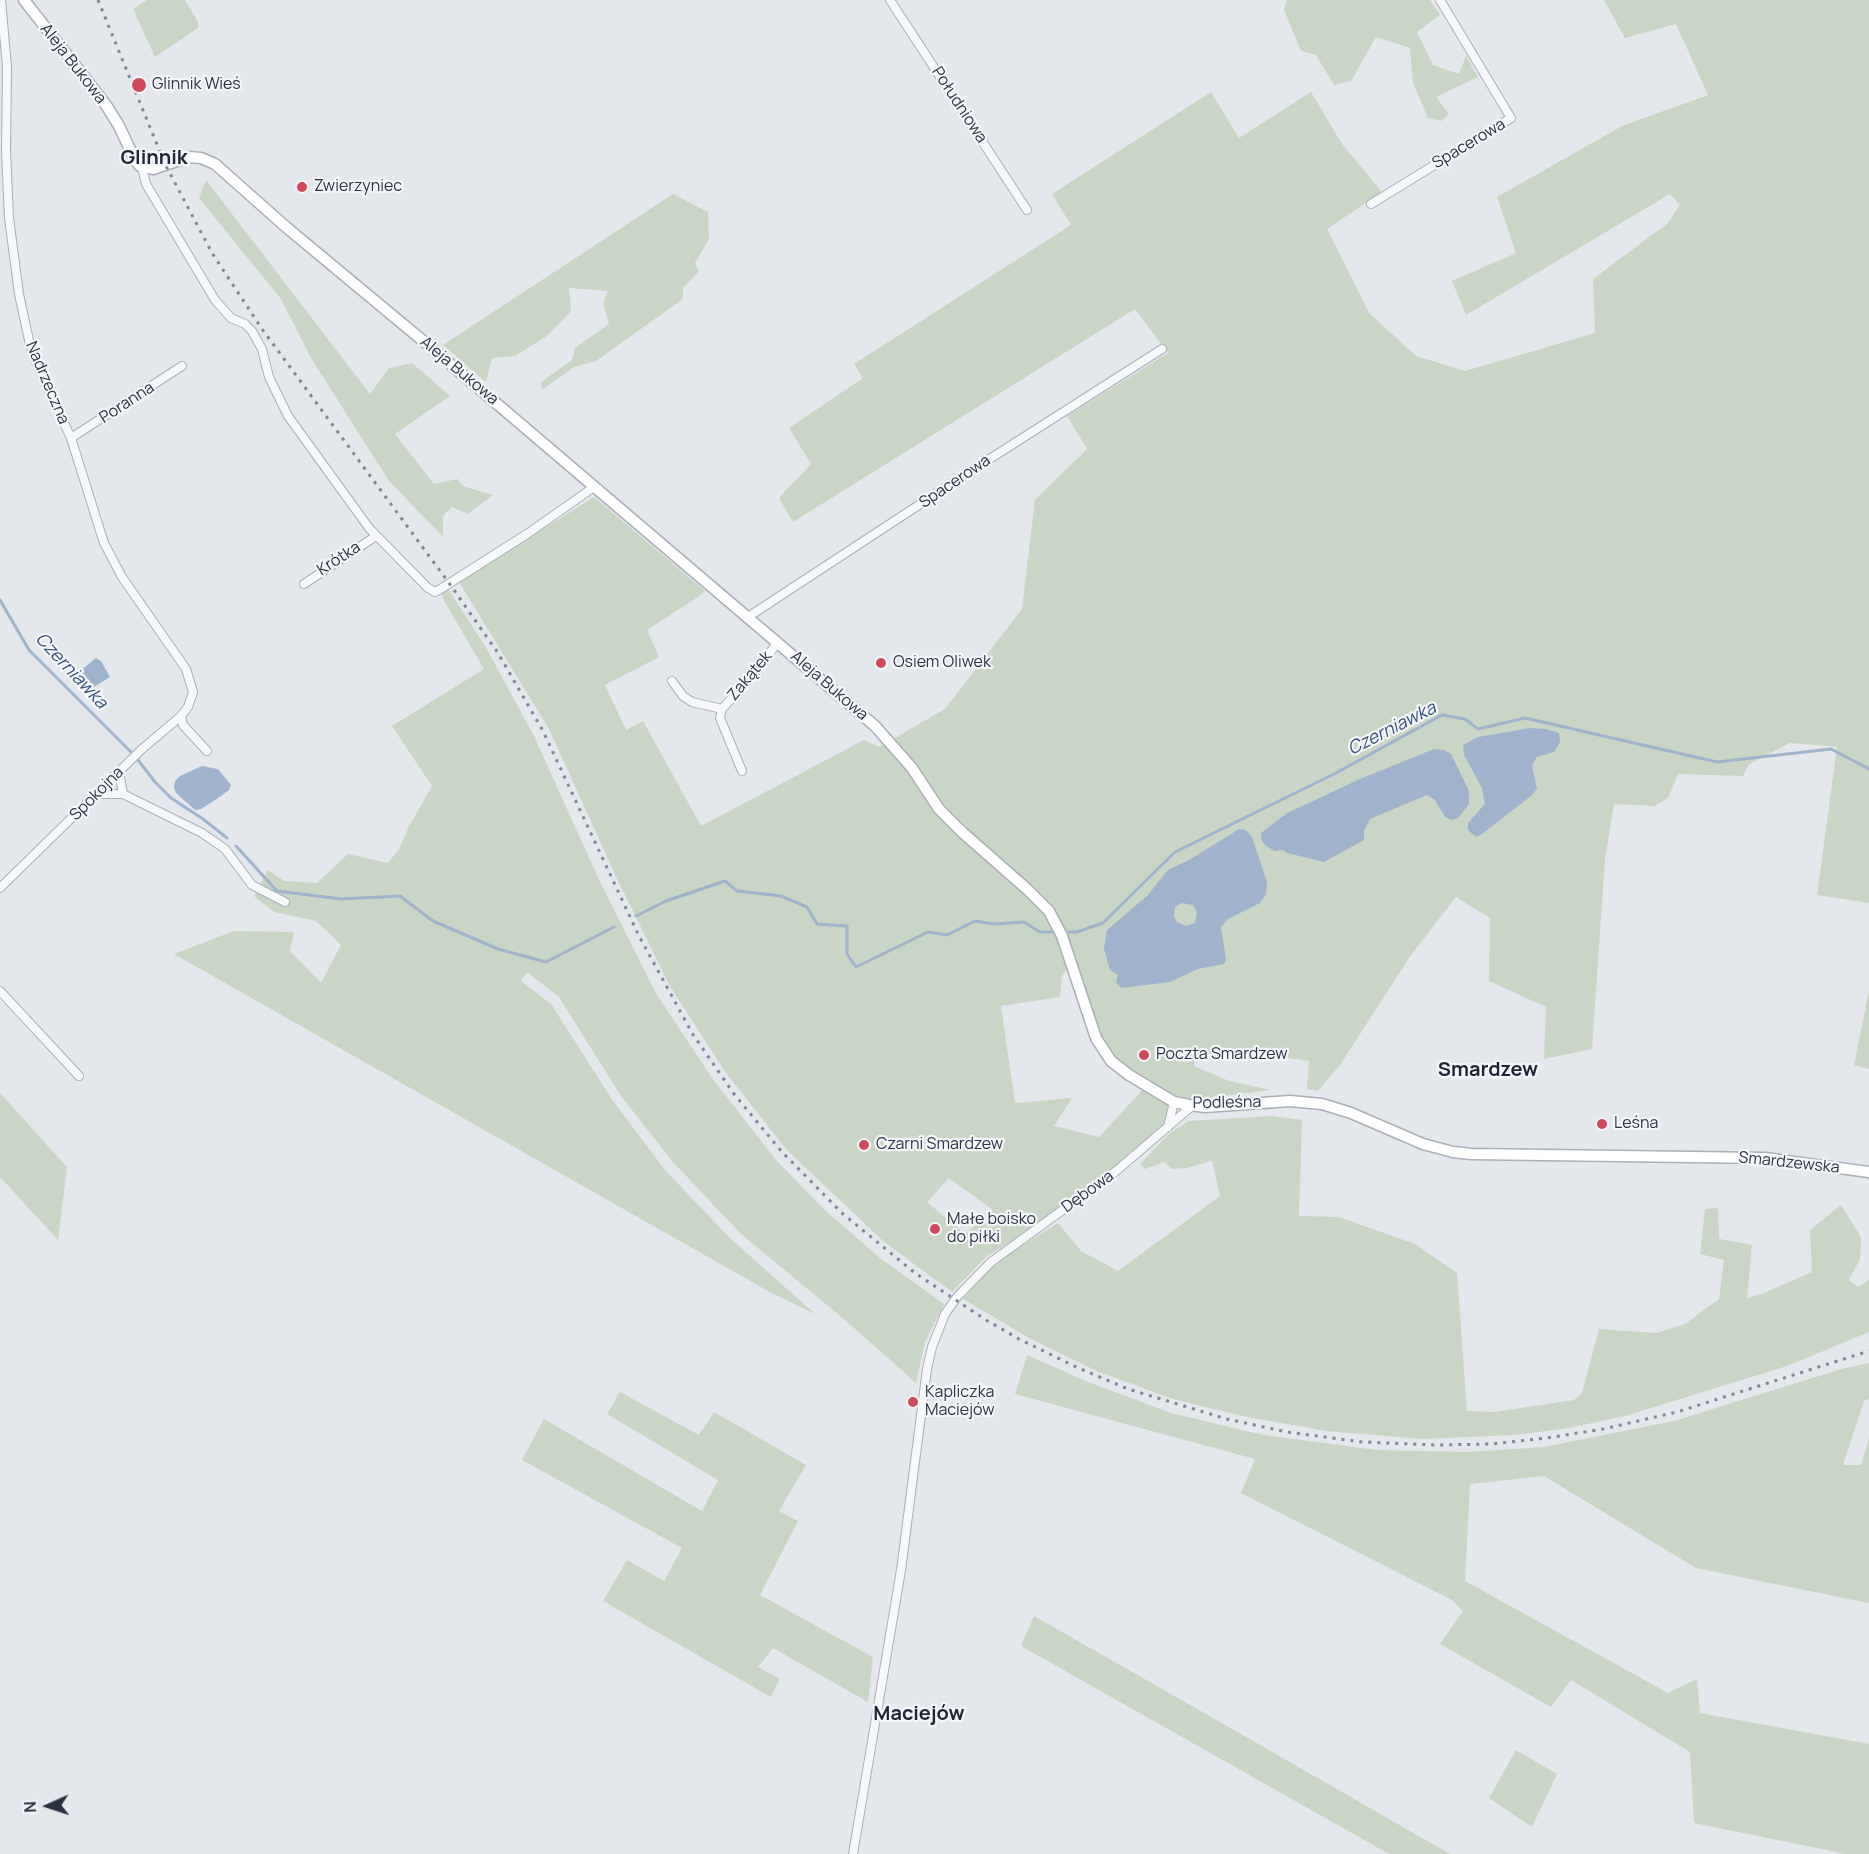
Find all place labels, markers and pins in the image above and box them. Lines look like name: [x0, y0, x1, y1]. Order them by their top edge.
place label: Glinnik Wieś: [152, 75, 241, 95]
marker: Glinnik Wieś: [130, 76, 148, 94]
place label: Zwierzyniec: [314, 177, 402, 197]
marker: Zwierzyniec: [295, 180, 309, 194]
place label: Osiem Oliwek: [893, 653, 991, 673]
marker: Osiem Oliwek: [874, 656, 888, 670]
place label: Poczta Smardzew: [1156, 1045, 1287, 1065]
marker: Poczta Smardzew: [1137, 1048, 1151, 1062]
place label: Leśna: [1614, 1114, 1658, 1134]
marker: Leśna: [1595, 1117, 1609, 1131]
place label: Czarni Smardzew: [876, 1135, 1003, 1155]
marker: Czarni Smardzew: [857, 1138, 871, 1152]
place label: Małe boisko do piłki: [947, 1210, 1036, 1248]
marker: Małe boisko do piłki: [928, 1222, 942, 1236]
place label: Kapliczka Maciejów: [925, 1383, 994, 1421]
marker: Kapliczka Maciejów: [906, 1395, 920, 1409]

